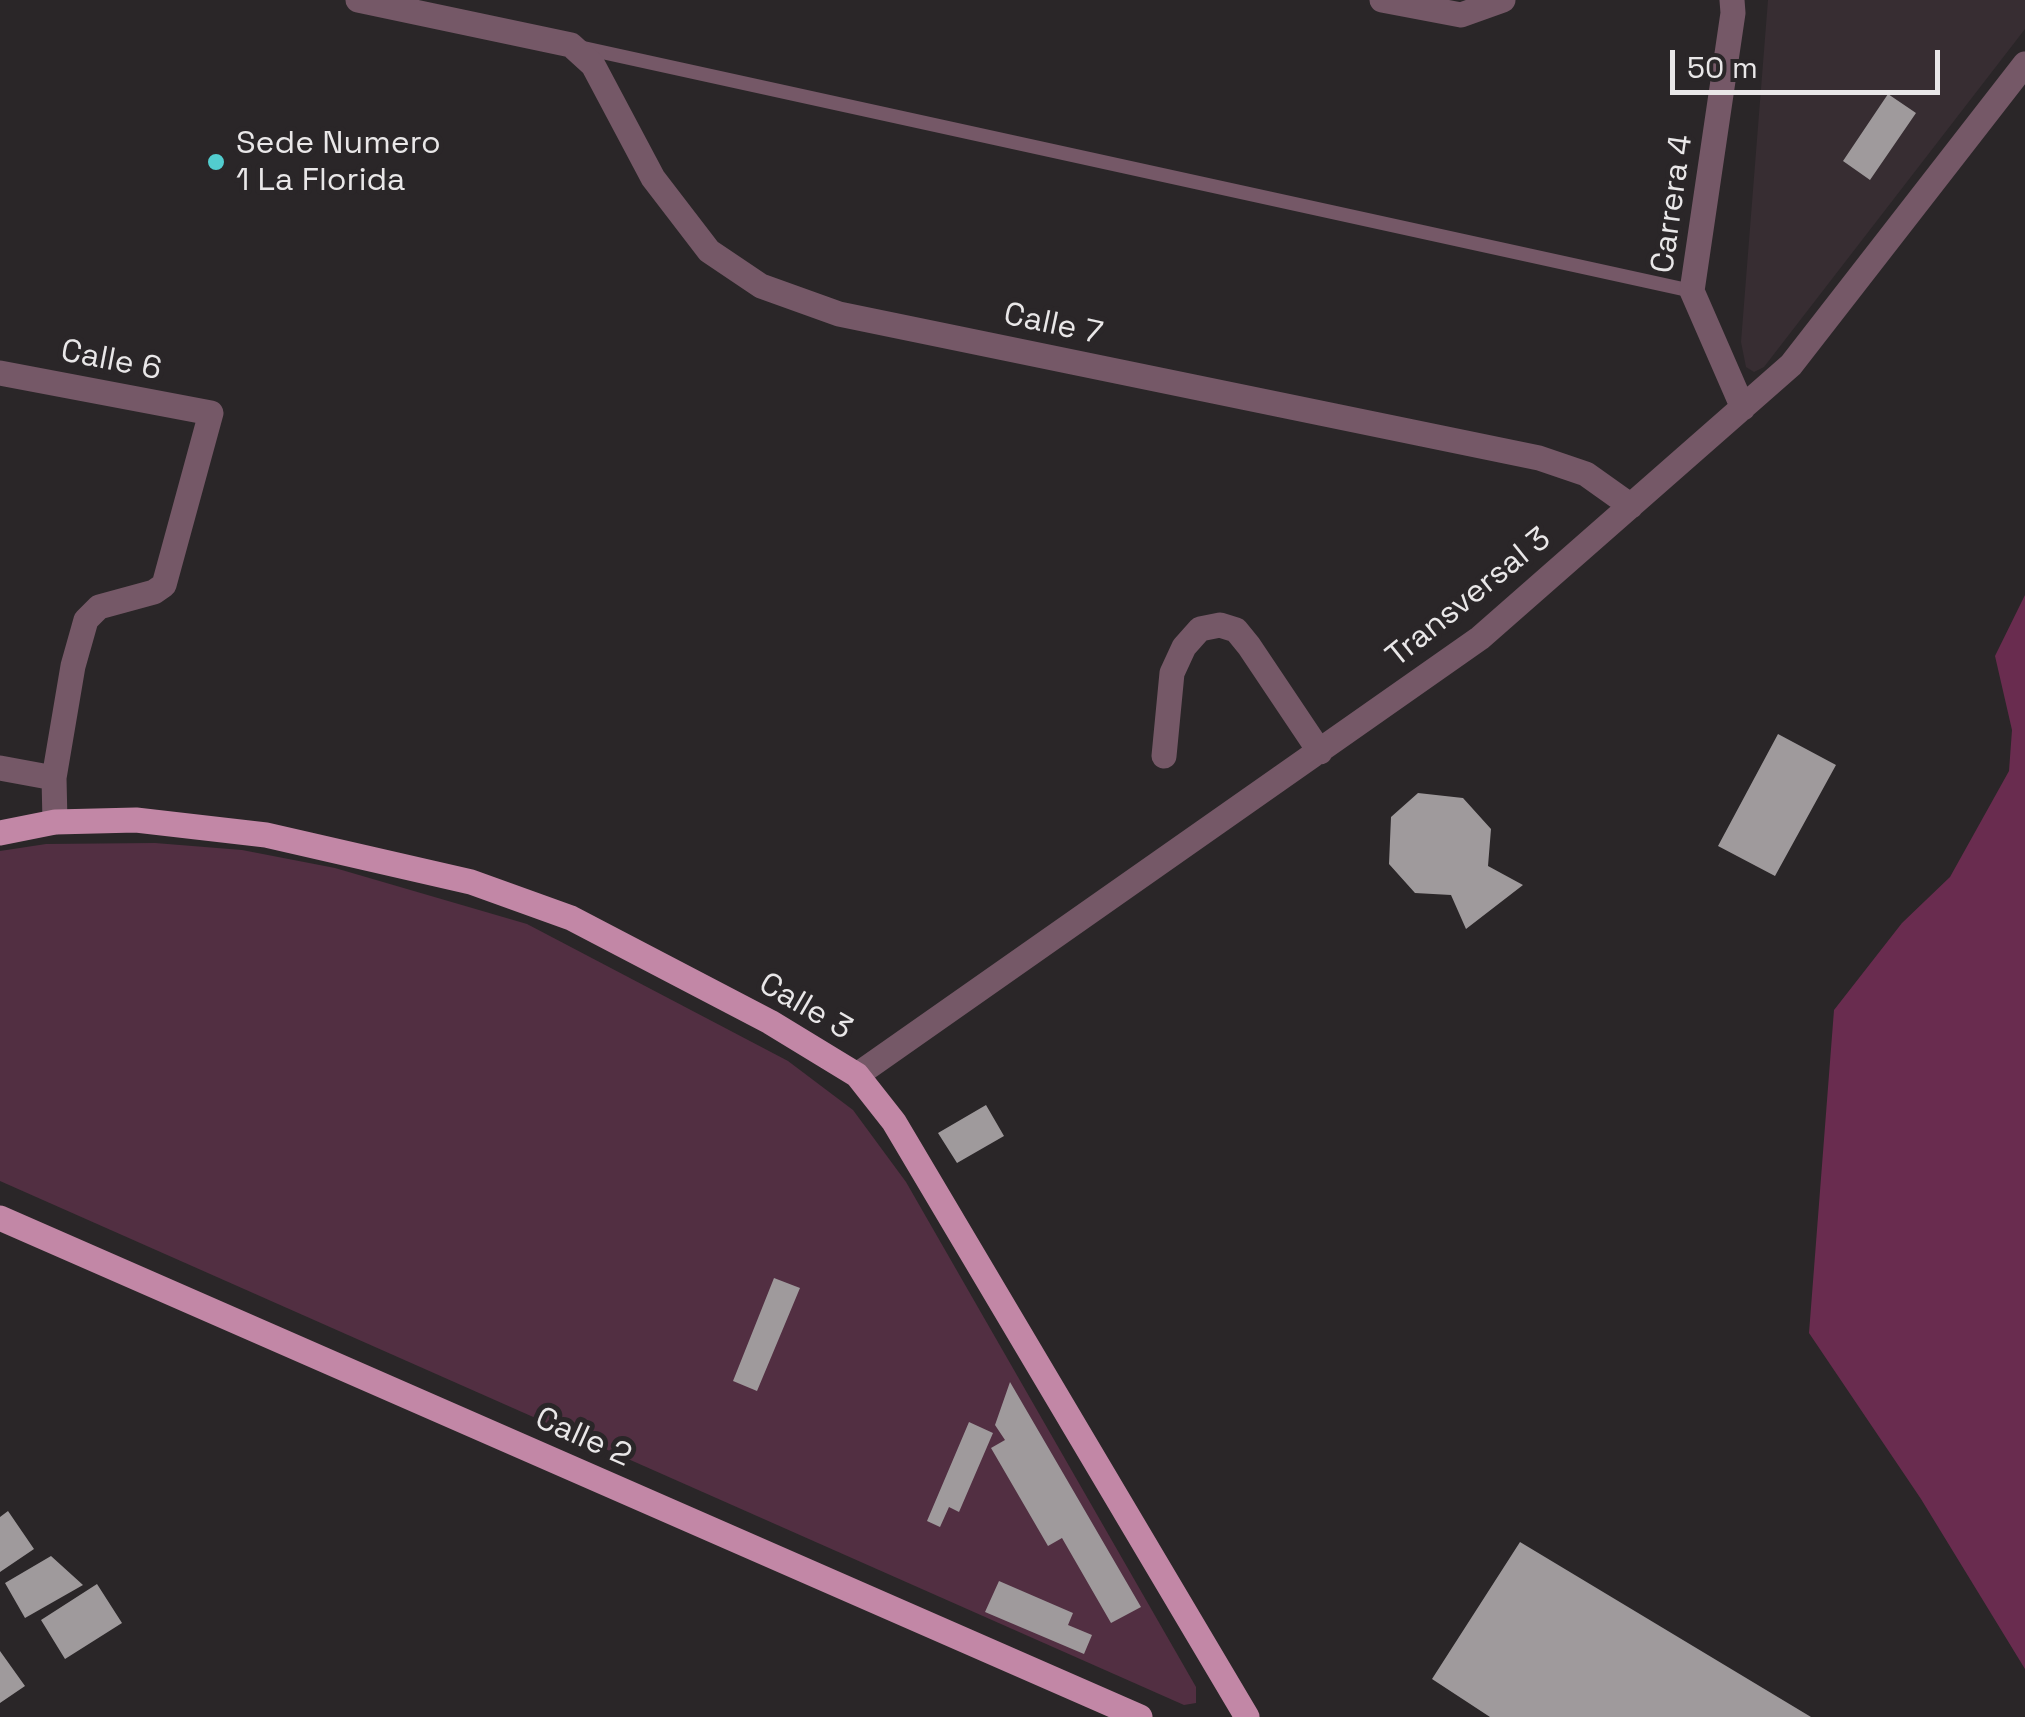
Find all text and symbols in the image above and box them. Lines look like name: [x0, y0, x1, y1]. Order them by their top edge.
scale bar: [1675, 30, 1945, 92]
text: 50 m: [1687, 48, 1758, 87]
place label: Sede Numero 1 La Florida: [236, 125, 441, 200]
street label: Carrera 4: [1644, 132, 1702, 276]
marker: Sede Numero 1 La Florida: [205, 151, 227, 173]
street label: Calle 7: [1000, 296, 1106, 354]
street label: Calle 6: [58, 332, 164, 390]
street label: Transversal 3: [1379, 520, 1559, 676]
street label: Calle 3: [752, 965, 858, 1049]
street label: Calle 2: [529, 1400, 637, 1476]

